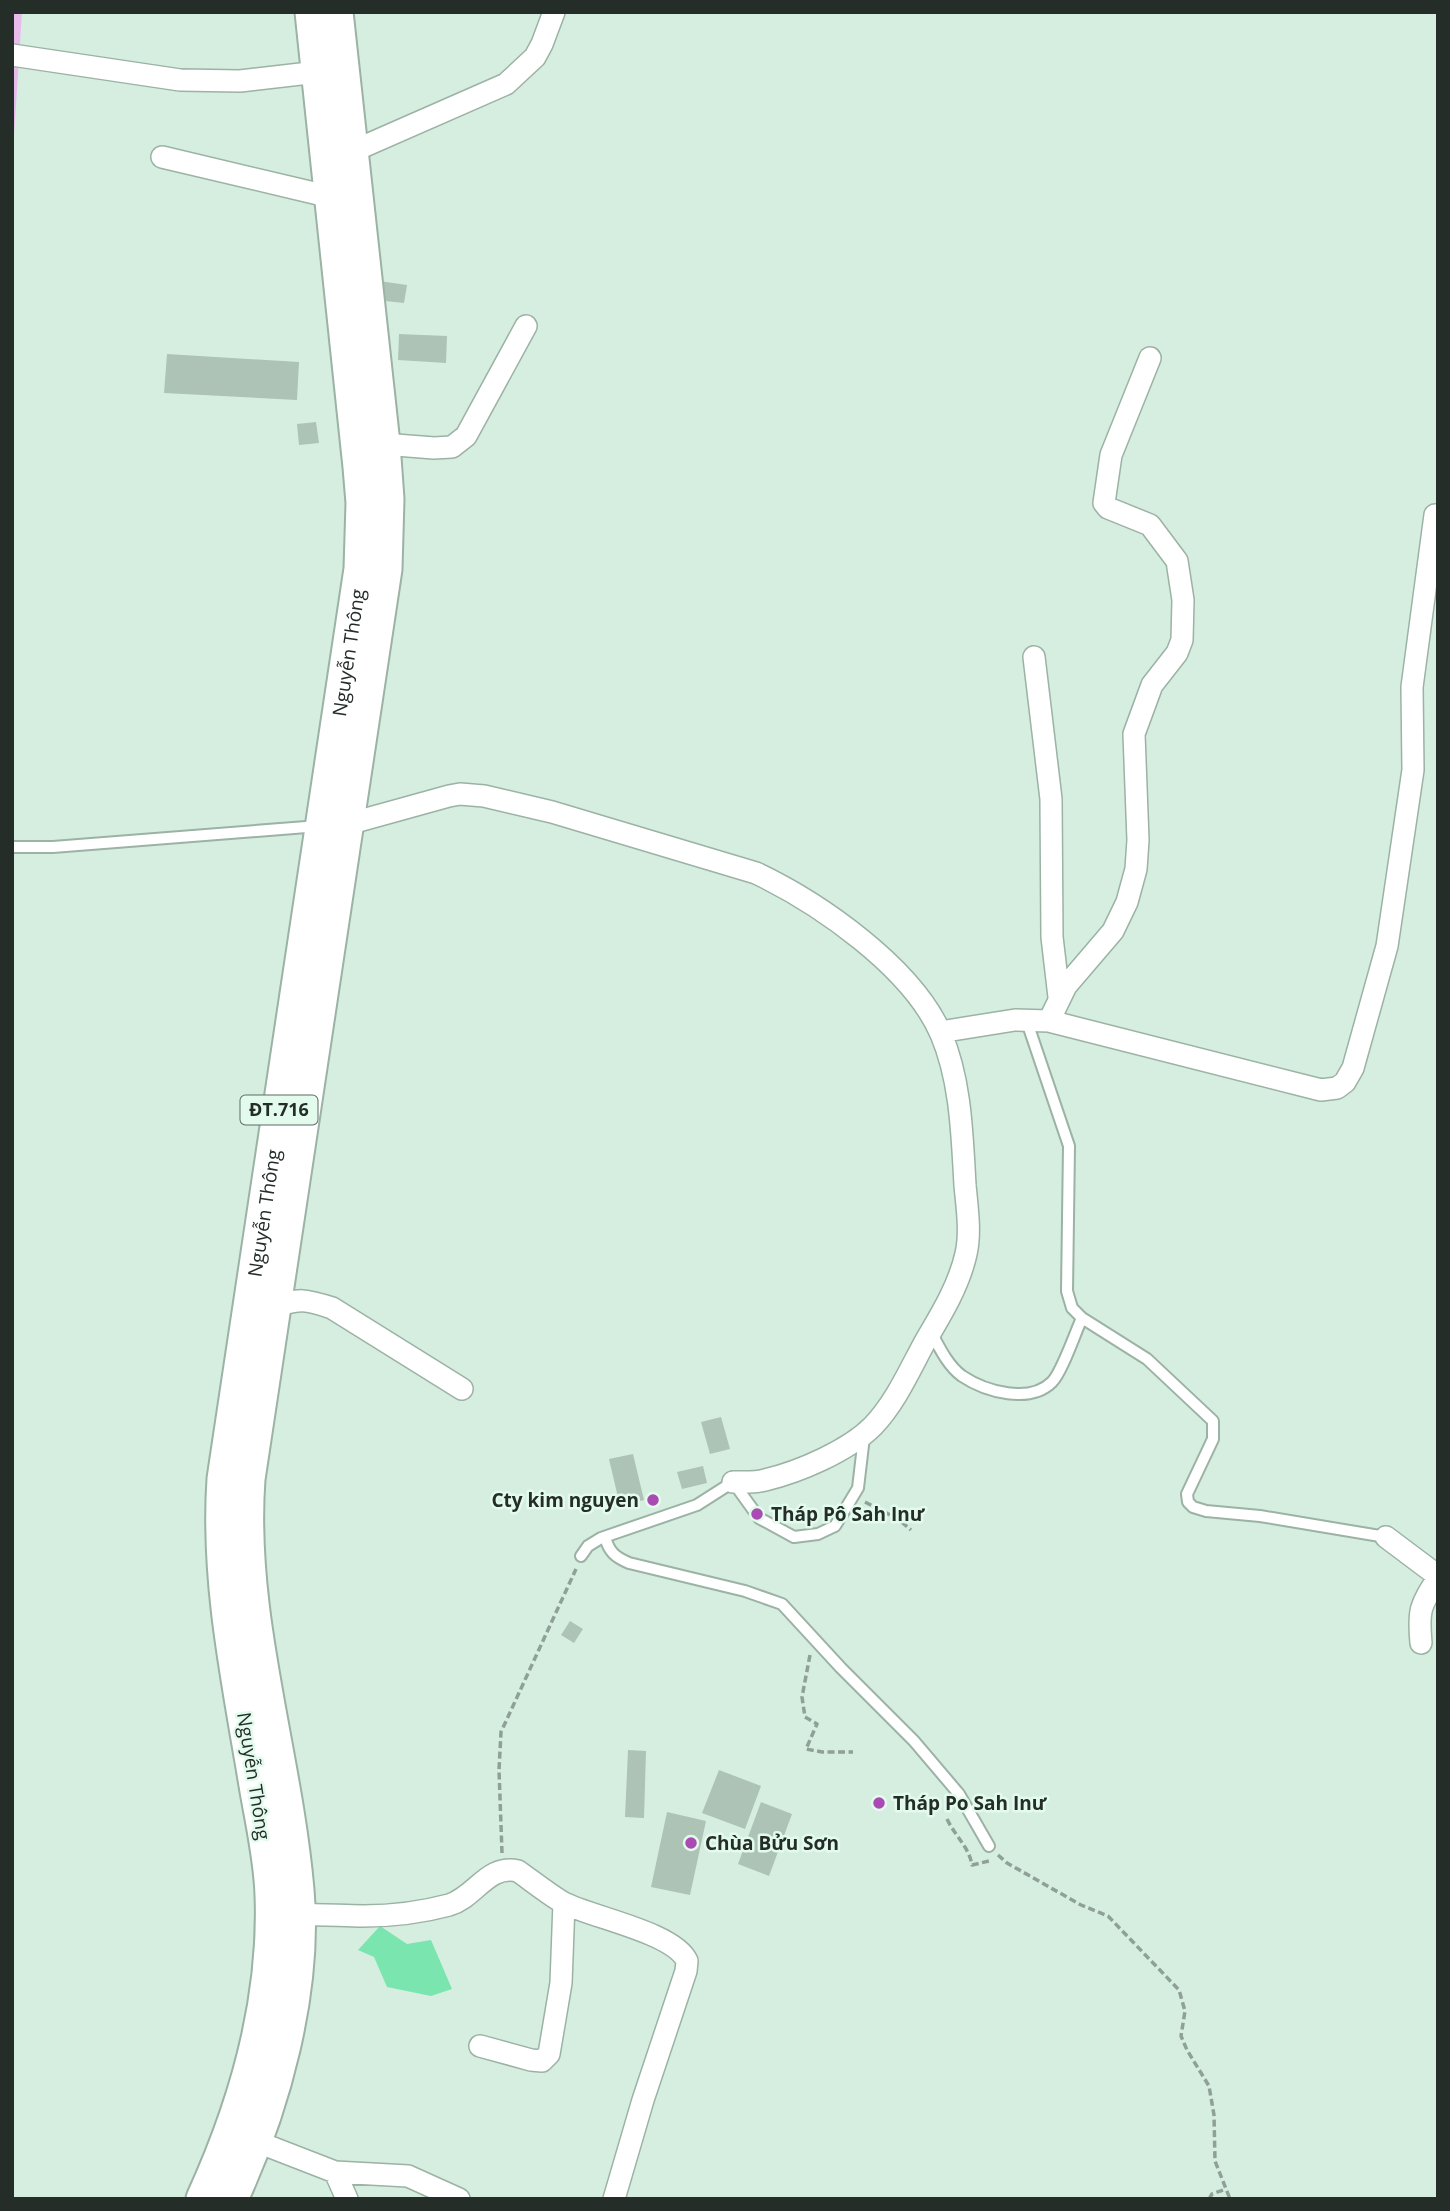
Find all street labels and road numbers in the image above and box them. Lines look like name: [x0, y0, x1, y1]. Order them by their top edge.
street label: Nguyễn Thông: [326, 587, 371, 718]
road number: ĐT.716: [240, 1096, 318, 1125]
street label: Nguyễn Thông: [242, 1148, 286, 1279]
street label: Nguyễn Thông: [231, 1710, 277, 1842]

